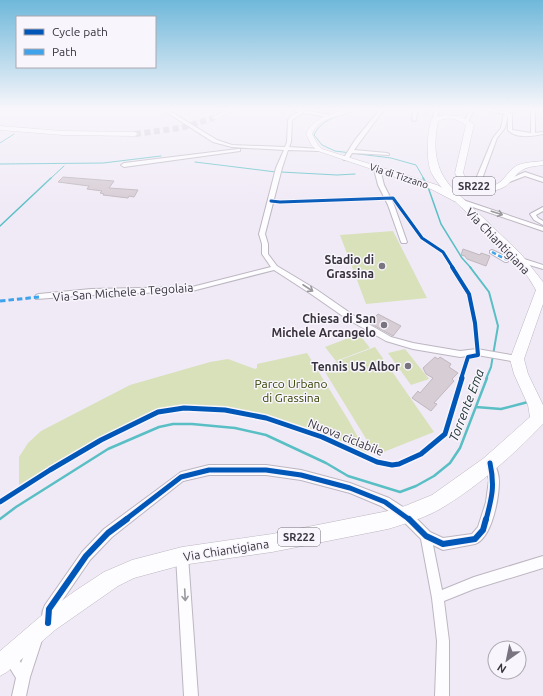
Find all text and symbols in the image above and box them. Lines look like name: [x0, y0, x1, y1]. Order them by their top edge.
legend: [16, 16, 156, 68]
text: Cycle path: [52, 25, 108, 38]
text: Path: [52, 45, 77, 58]
street label: Via di Tizzano: [368, 161, 430, 191]
road number: SR222: [453, 177, 495, 195]
street label: Via Chiantigiana: [463, 205, 533, 277]
one-way arrow: [490, 210, 503, 217]
place label: Stadio di Grassina: [325, 253, 374, 280]
marker: Stadio di Grassina: [377, 261, 387, 271]
street label: Via San Michele a Tegolaia: [52, 281, 194, 303]
one-way arrow: [302, 284, 314, 292]
place label: Chiesa di San Michele Arcangelo: [271, 312, 376, 339]
marker: Chiesa di San Michele Arcangelo: [379, 320, 389, 330]
place label: Tennis US Albor: [311, 360, 400, 373]
marker: Tennis US Albor: [403, 361, 413, 371]
water label: Torrente Ema: [446, 367, 486, 443]
park label: Parco Urbano di Grassina: [255, 377, 327, 404]
street label: Nuova ciclabile: [306, 416, 386, 458]
road number: SR222: [278, 528, 320, 546]
street label: Via Chiantigiana: [182, 537, 270, 563]
one-way arrow: [181, 588, 188, 601]
north arrow: [487, 640, 527, 680]
text: N: [495, 661, 508, 676]

